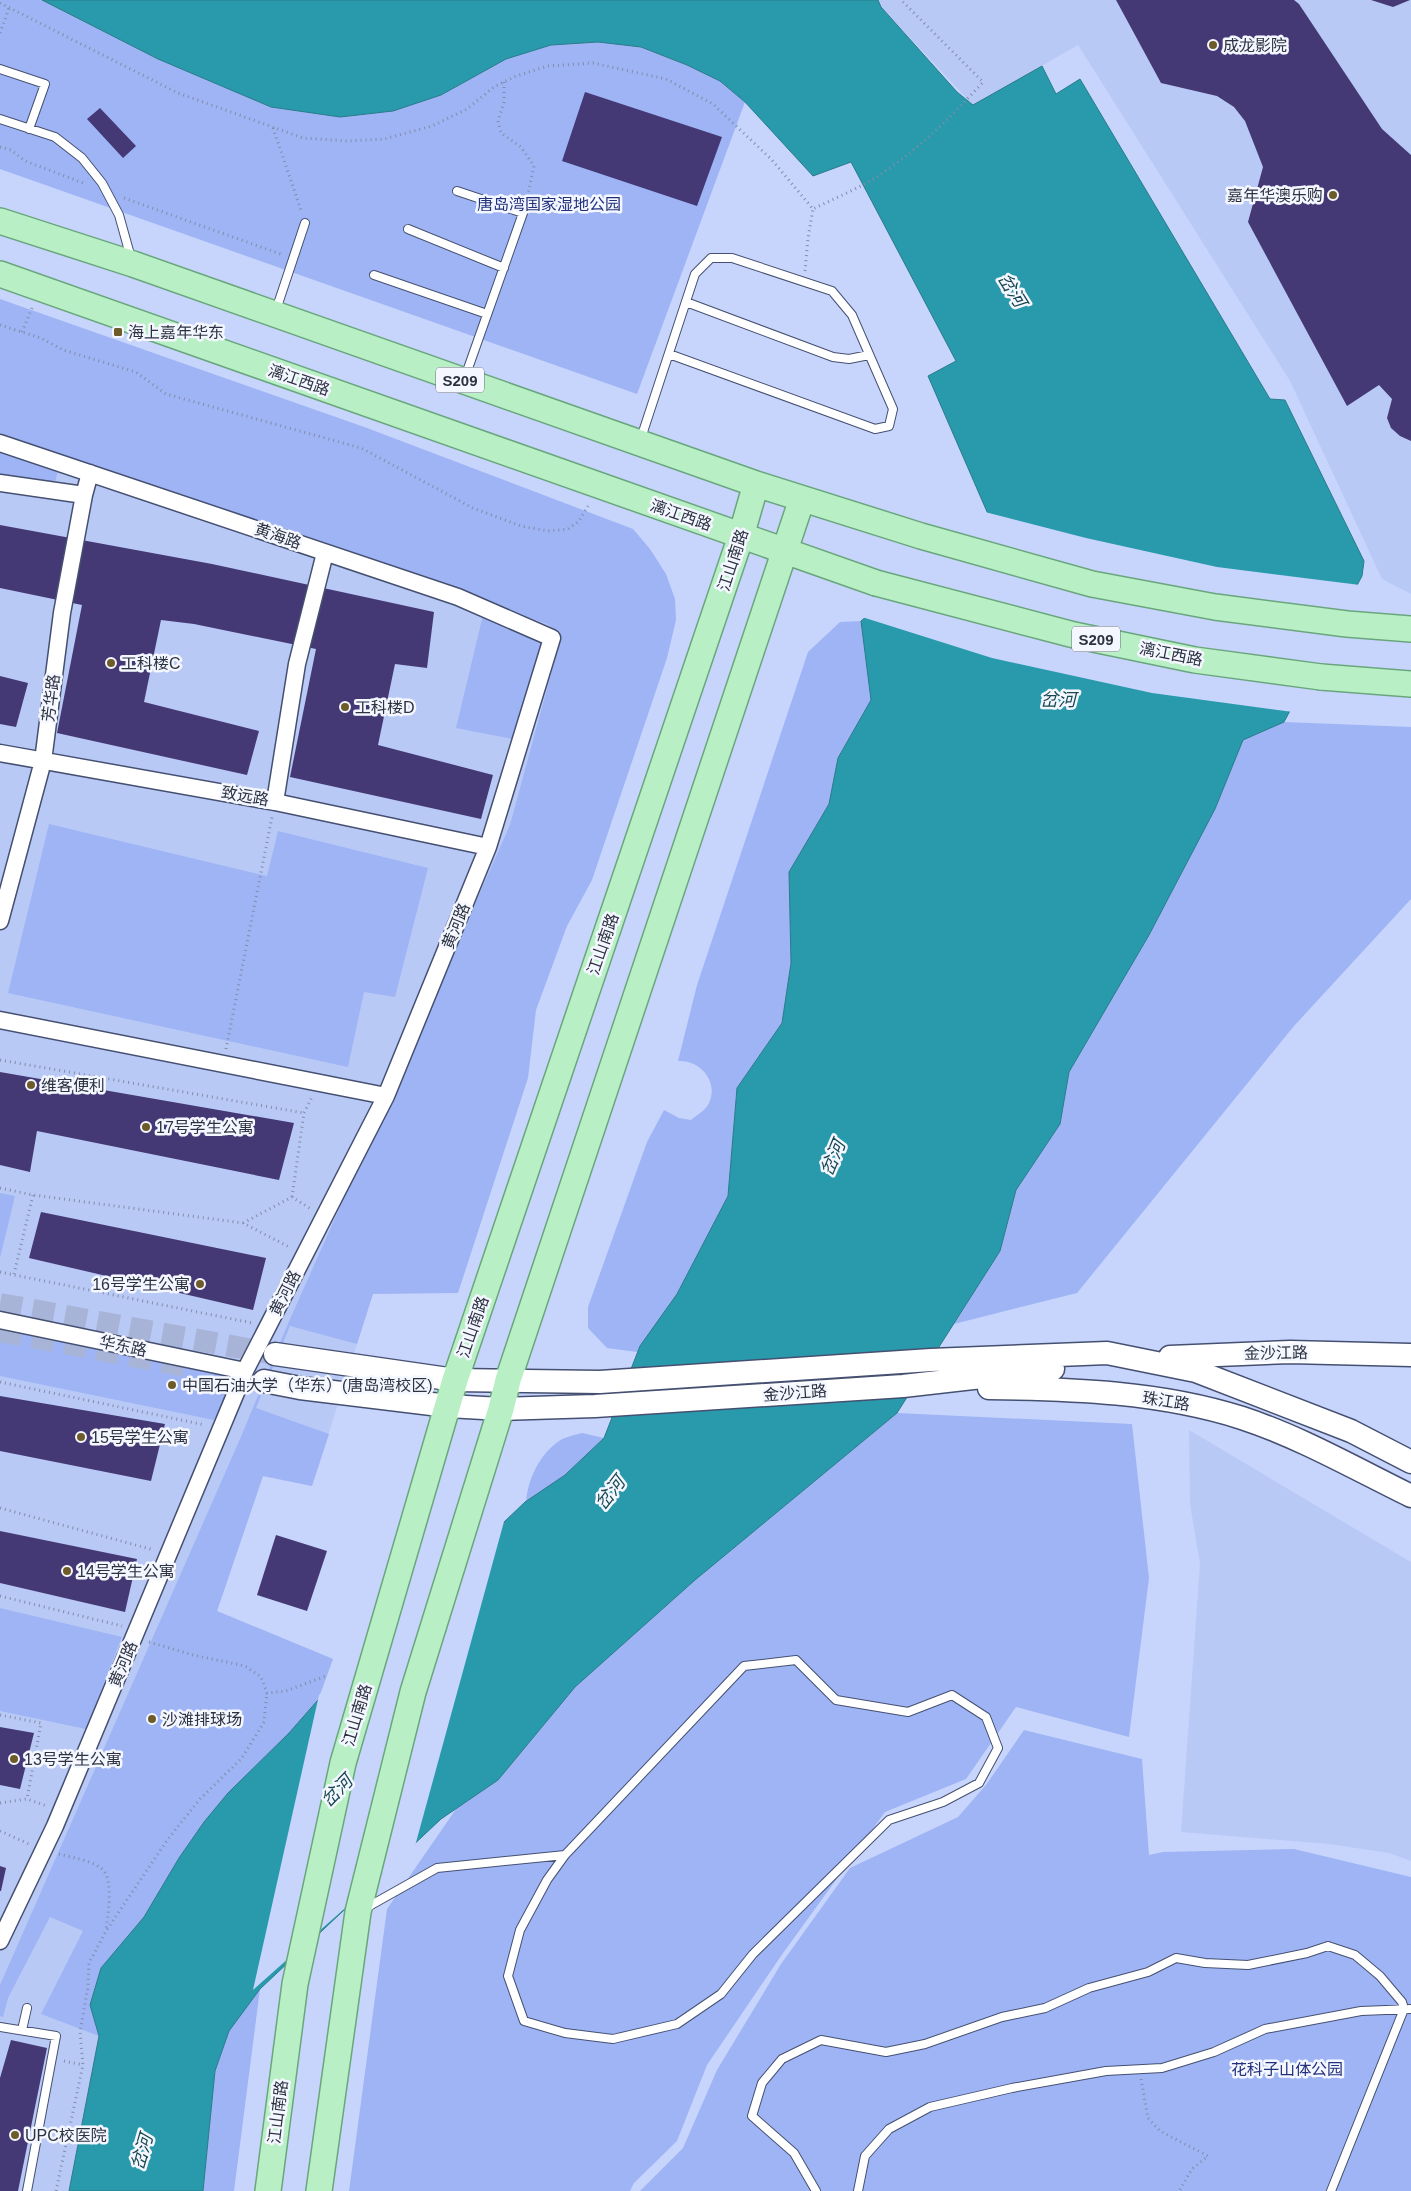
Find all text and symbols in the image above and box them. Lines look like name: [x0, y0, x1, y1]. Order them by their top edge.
place label: 成龙影院: [1223, 37, 1287, 54]
marker: 成龙影院: [1207, 39, 1219, 51]
place label: 嘉年华澳乐购: [1227, 187, 1323, 204]
marker: 嘉年华澳乐购: [1327, 189, 1339, 201]
park label: 唐岛湾国家湿地公园: [477, 196, 621, 213]
water label: 岔河: [994, 269, 1032, 313]
place label: 海上嘉年华东: [128, 324, 224, 341]
marker: 海上嘉年华东: [112, 326, 124, 338]
street label: 漓江西路: [266, 362, 332, 398]
road number: S209: [436, 368, 484, 392]
street label: 漓江西路: [648, 497, 714, 533]
street label: 黄海路: [253, 520, 303, 552]
street label: 江山南路: [715, 527, 751, 593]
road number: S209: [1072, 626, 1120, 652]
street label: 漓江西路: [1138, 640, 1204, 668]
place label: 工科楼C: [121, 655, 181, 672]
marker: 工科楼C: [105, 657, 117, 669]
street label: 芳华路: [40, 673, 62, 723]
water label: 岔河: [1040, 690, 1079, 710]
place label: 工科楼D: [355, 699, 415, 716]
marker: 工科楼D: [339, 701, 351, 713]
street label: 致远路: [220, 782, 270, 809]
street label: 黄河路: [439, 901, 473, 951]
street label: 江山南路: [585, 911, 621, 977]
place label: 维客便利: [41, 1077, 105, 1094]
marker: 维客便利: [25, 1079, 37, 1091]
place label: 17号学生公寓: [156, 1119, 254, 1136]
marker: 17号学生公寓: [140, 1121, 152, 1133]
water label: 岔河: [817, 1135, 850, 1178]
street label: 黄河路: [267, 1268, 303, 1318]
place label: 16号学生公寓: [92, 1276, 190, 1293]
marker: 16号学生公寓: [194, 1278, 206, 1290]
street label: 江山南路: [455, 1294, 491, 1360]
street label: 华东路: [98, 1333, 148, 1359]
street label: 金沙江路: [1244, 1344, 1308, 1362]
place label: 中国石油大学（华东）(唐岛湾校区): [182, 1377, 433, 1394]
marker: 中国石油大学（华东）(唐岛湾校区): [166, 1379, 178, 1391]
street label: 金沙江路: [762, 1382, 828, 1404]
street label: 珠江路: [1141, 1389, 1191, 1413]
place label: 15号学生公寓: [91, 1429, 189, 1446]
marker: 15号学生公寓: [75, 1431, 87, 1443]
water label: 岔河: [591, 1470, 631, 1513]
place label: 14号学生公寓: [77, 1563, 175, 1580]
marker: 14号学生公寓: [61, 1565, 73, 1577]
street label: 黄河路: [106, 1639, 140, 1689]
street label: 江山南路: [340, 1682, 374, 1748]
place label: 沙滩排球场: [162, 1711, 242, 1728]
marker: 沙滩排球场: [146, 1713, 158, 1725]
place label: 13号学生公寓: [24, 1751, 122, 1768]
marker: 13号学生公寓: [8, 1753, 20, 1765]
water label: 岔河: [317, 1769, 359, 1811]
park label: 花科子山体公园: [1231, 2061, 1343, 2078]
street label: 江山南路: [266, 2079, 290, 2145]
place label: UPC校医院: [25, 2127, 107, 2144]
marker: UPC校医院: [9, 2129, 21, 2141]
water label: 岔河: [127, 2129, 157, 2172]

